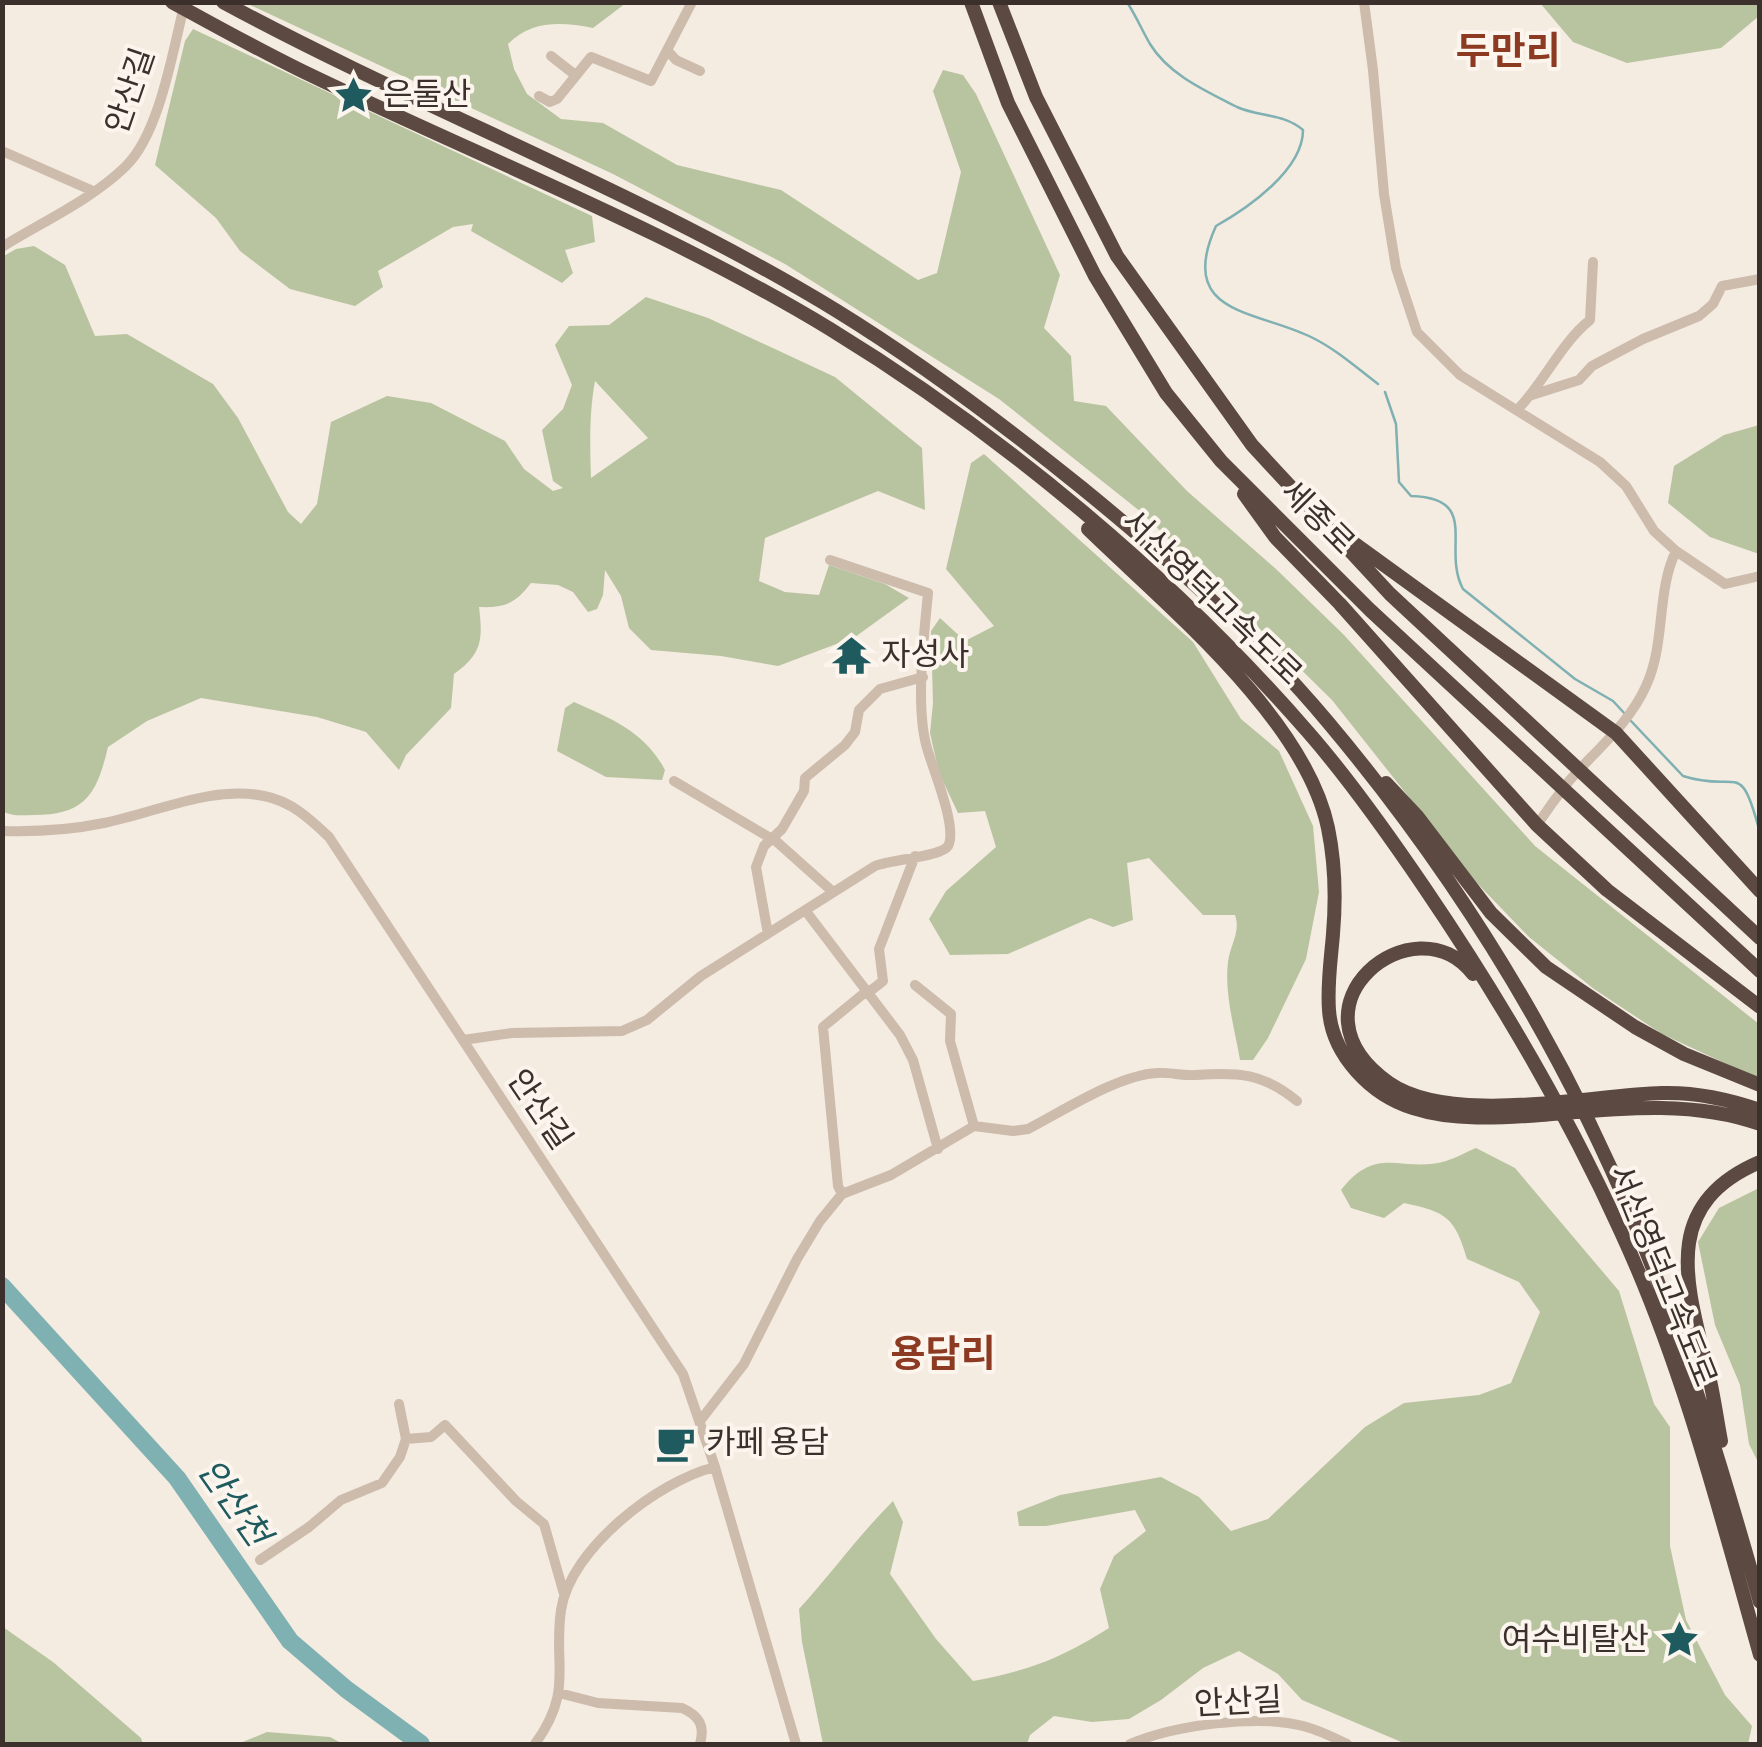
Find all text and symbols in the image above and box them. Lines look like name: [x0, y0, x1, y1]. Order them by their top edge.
district label: 두만리: [1456, 30, 1560, 75]
street label: 안산길: [98, 43, 164, 139]
place icon: 은둘산: [332, 74, 374, 116]
place label: 은둘산: [383, 76, 471, 115]
street label: 세종로: [1272, 473, 1362, 563]
street label: 서산영덕고속도로: [1113, 502, 1309, 694]
temple icon: 자성사: [830, 634, 872, 676]
place label: 자성사: [881, 636, 969, 675]
street label: 안산길: [498, 1062, 580, 1158]
street label: 서산영덕고속도로: [1600, 1160, 1724, 1392]
district label: 용담리: [891, 1333, 995, 1378]
cafe icon: 카페 용담: [655, 1422, 697, 1464]
place label: 카페 용담: [706, 1424, 829, 1463]
water label: 안산천: [188, 1451, 280, 1558]
place icon: 여수비탈산: [1658, 1619, 1700, 1661]
place label: 여수비탈산: [1502, 1621, 1649, 1660]
street label: 안산길: [1193, 1681, 1283, 1725]

